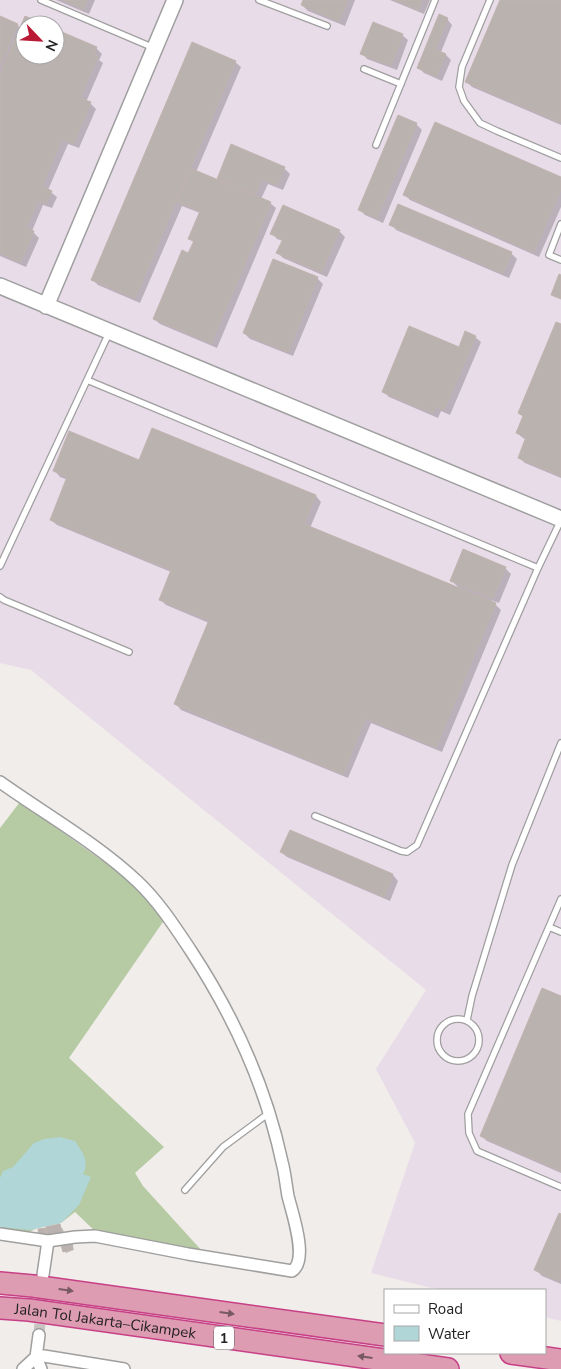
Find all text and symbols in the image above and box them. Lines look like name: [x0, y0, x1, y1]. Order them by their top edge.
north arrow: [15, 15, 65, 65]
text: N: [41, 37, 62, 54]
one-way arrow: [58, 1287, 74, 1295]
legend: [384, 1289, 546, 1354]
street label: Jalan Tol Jakarta–Cikampek: [13, 1299, 198, 1343]
text: Road: [428, 1299, 463, 1319]
one-way arrow: [219, 1309, 235, 1317]
text: Water: [428, 1324, 471, 1344]
road number: 1: [214, 1326, 234, 1350]
one-way arrow: [356, 1353, 372, 1361]

